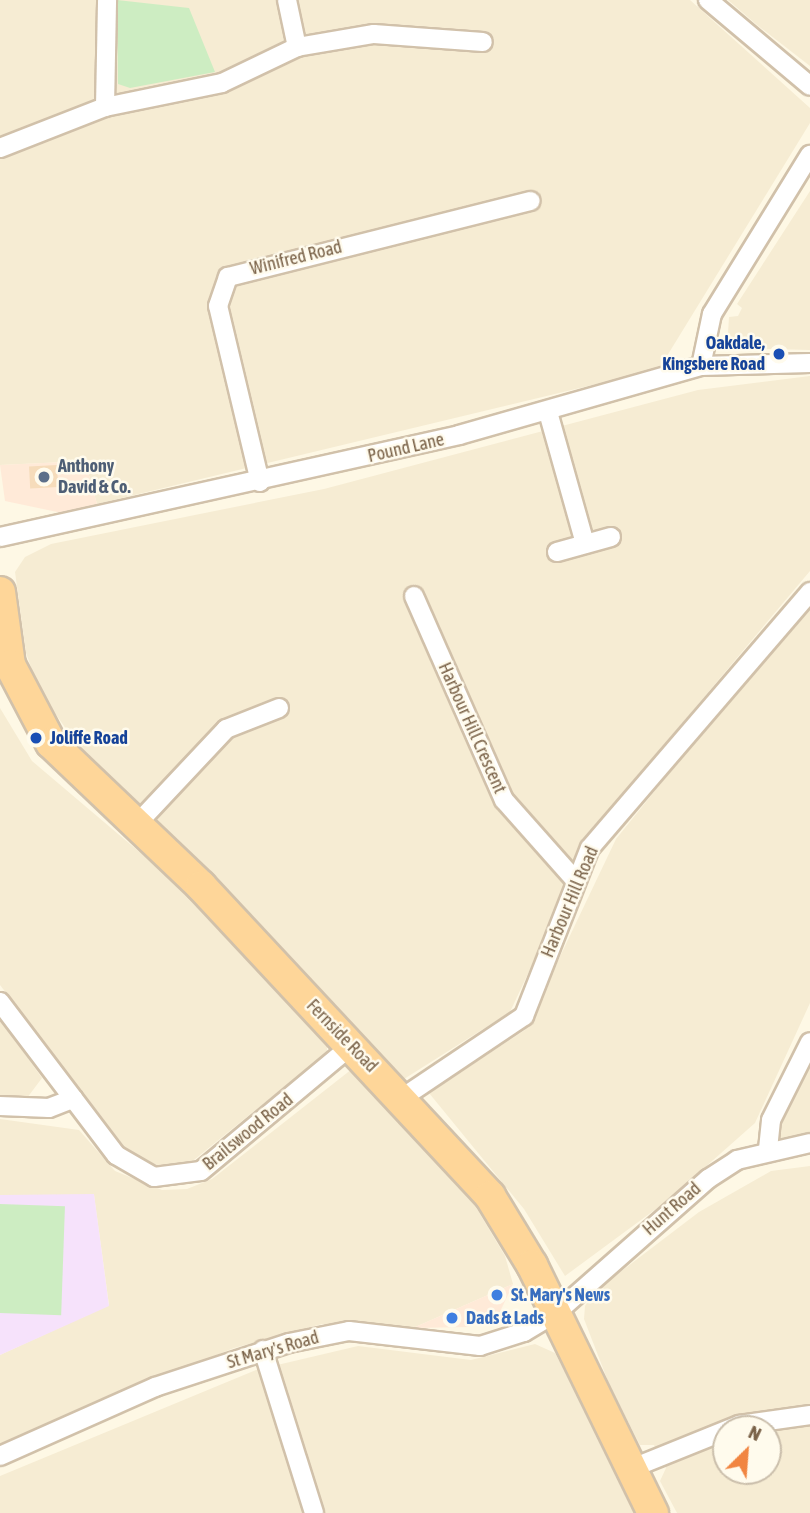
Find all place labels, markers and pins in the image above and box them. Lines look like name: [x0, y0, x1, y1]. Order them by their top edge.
place label: Oakdale, Kingsbere Road: [662, 333, 765, 376]
marker: Oakdale, Kingsbere Road: [771, 346, 787, 362]
place label: Anthony David & Co.: [58, 456, 131, 498]
marker: Anthony David & Co.: [36, 469, 52, 485]
place label: Joliffe Road: [50, 727, 128, 749]
marker: Joliffe Road: [28, 730, 44, 746]
place label: St. Mary's News: [511, 1284, 610, 1306]
marker: St. Mary's News: [489, 1287, 505, 1303]
place label: Dads & Lads: [466, 1307, 544, 1329]
marker: Dads & Lads: [444, 1310, 460, 1326]

